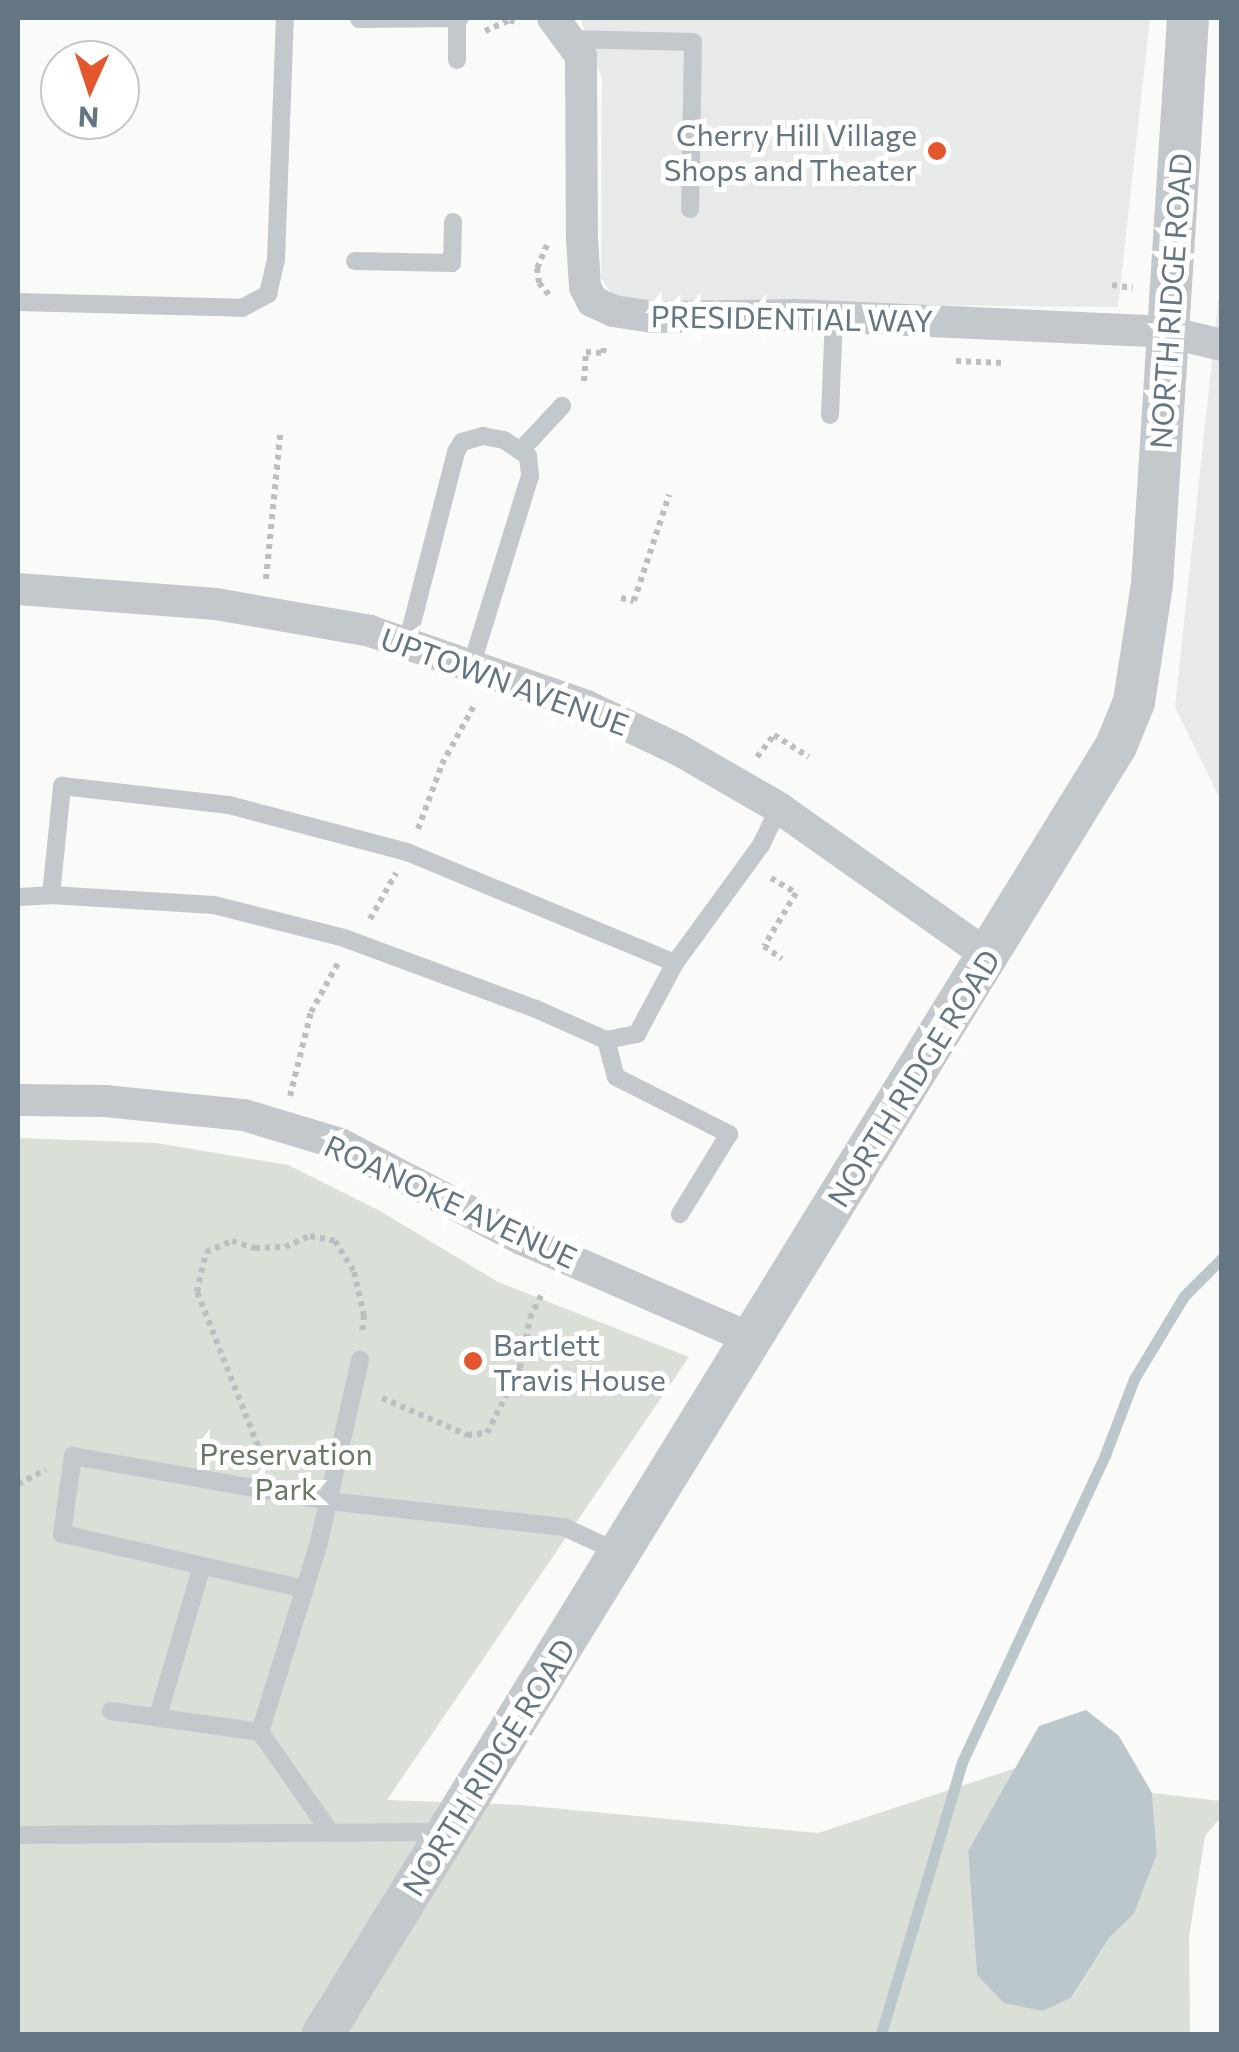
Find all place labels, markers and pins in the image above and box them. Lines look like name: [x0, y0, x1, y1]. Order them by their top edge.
place label: Cherry Hill Village Shops and Theater: [664, 116, 917, 186]
marker: Cherry Hill Village Shops and Theater: [926, 140, 948, 162]
place label: Bartlett Travis House: [493, 1326, 666, 1396]
marker: Bartlett Travis House: [462, 1350, 484, 1372]

